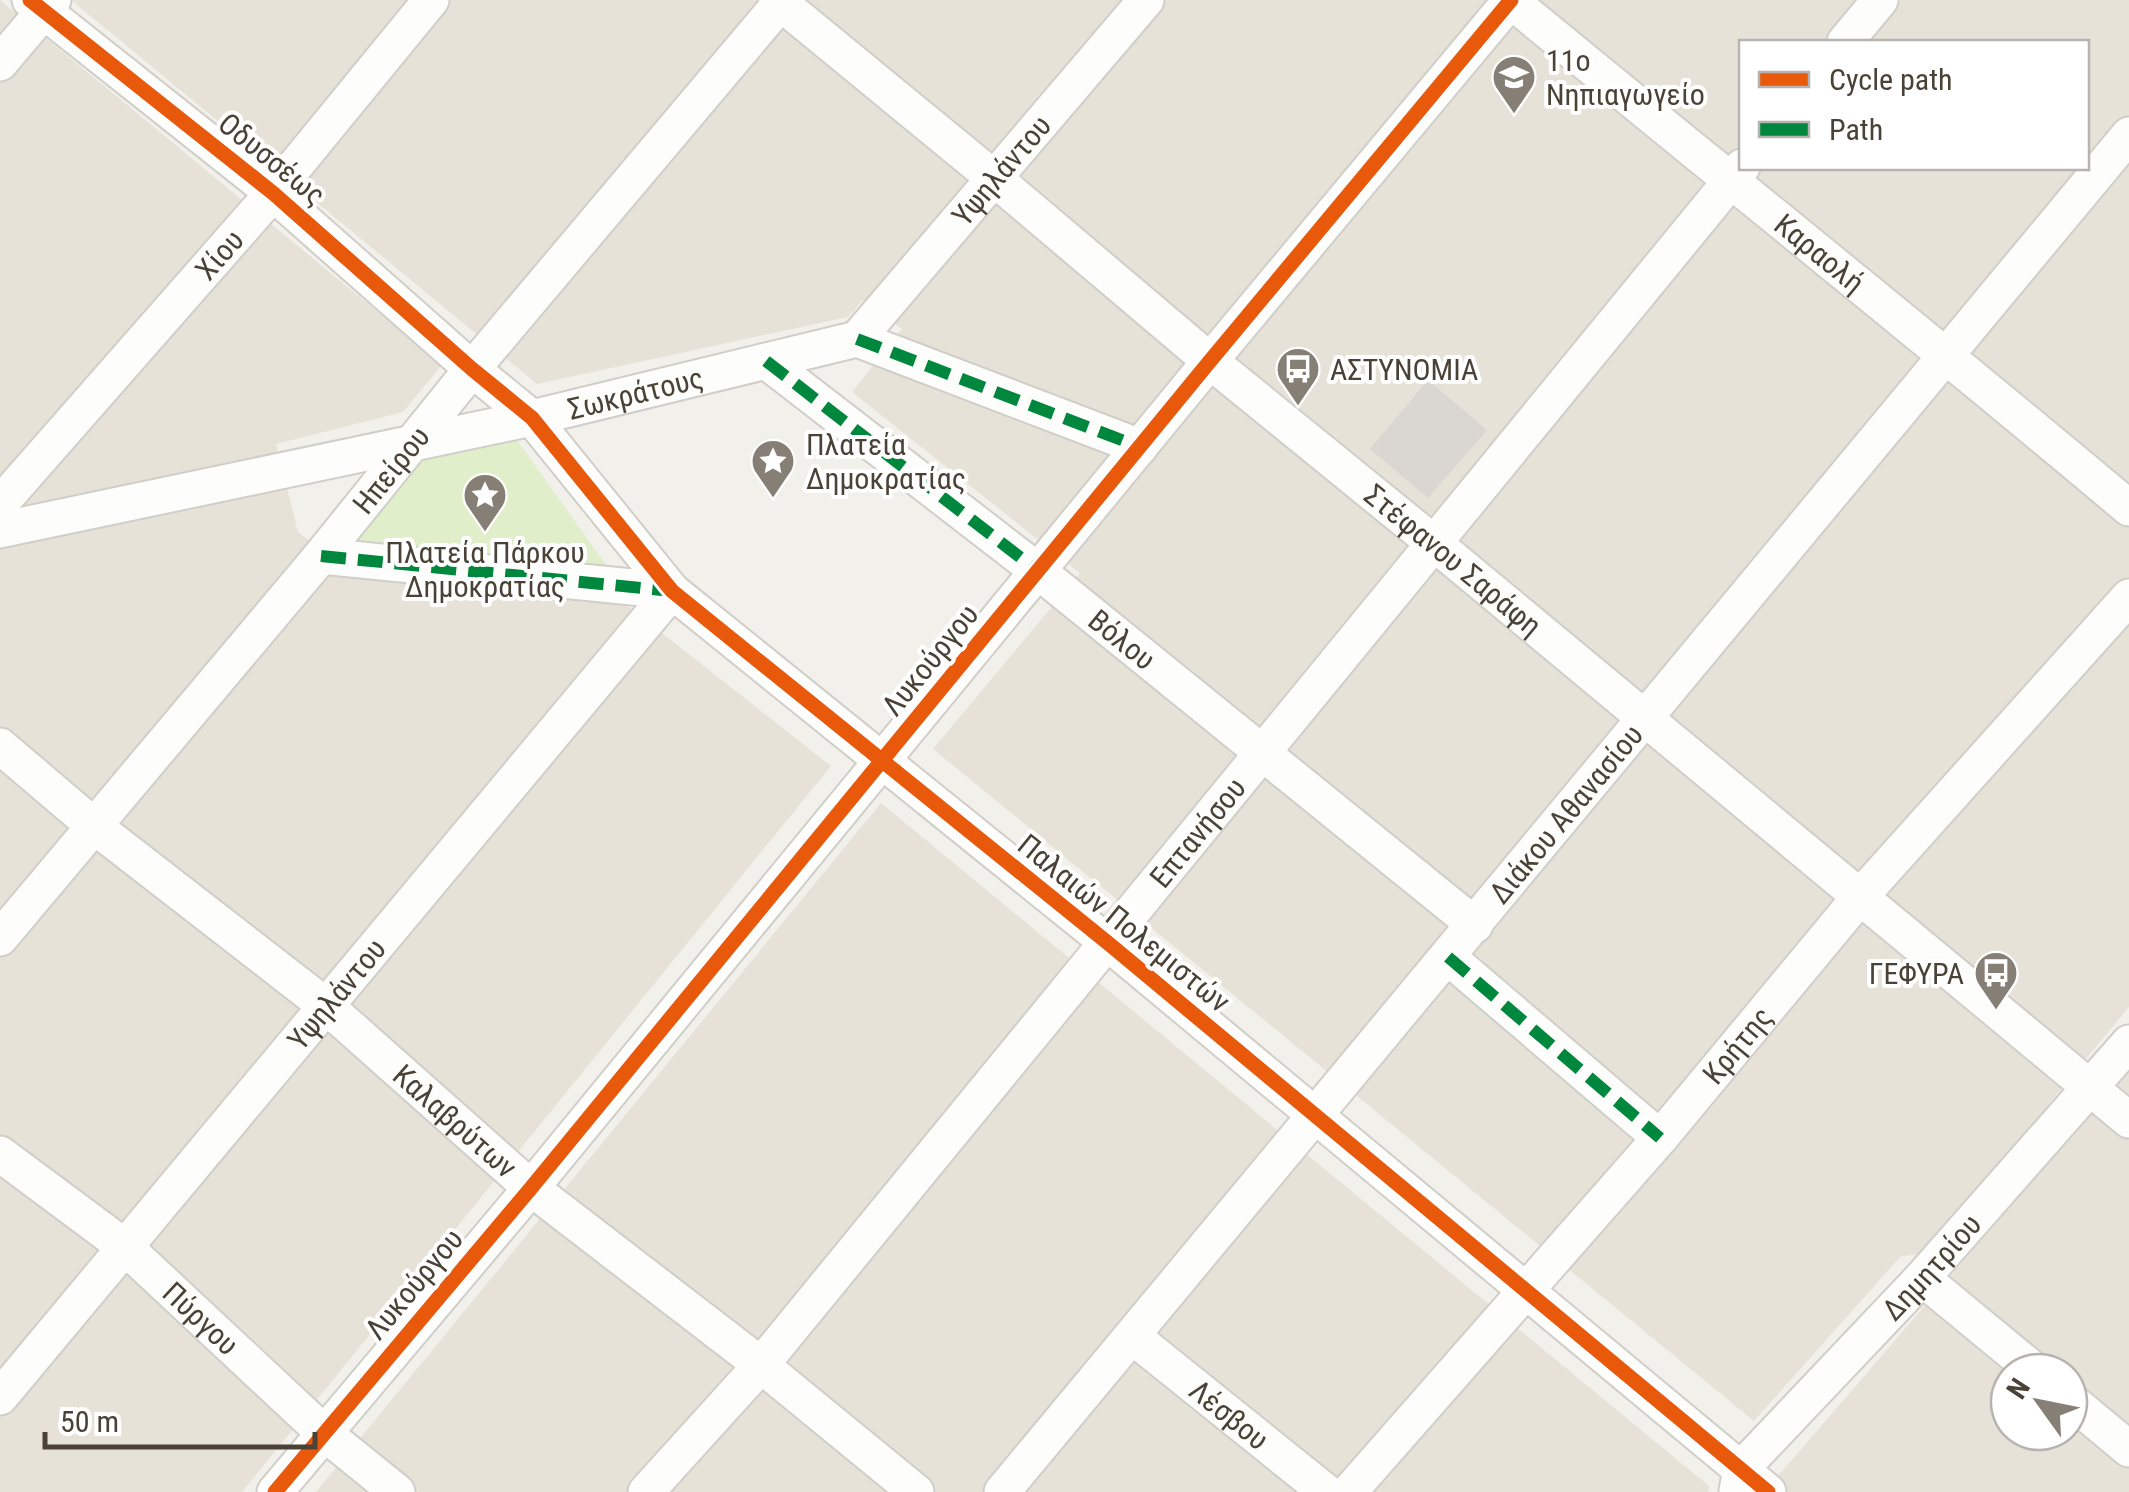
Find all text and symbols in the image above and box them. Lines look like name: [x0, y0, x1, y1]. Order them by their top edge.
legend: [1739, 40, 2089, 170]
place label: 11ο Νηπιαγωγείο: [1546, 43, 1705, 112]
school or university icon: 11ο Νηπιαγωγείο: [1491, 54, 1537, 115]
text: Cycle path: [1829, 62, 1953, 97]
street label: Οδυσσέως: [212, 105, 332, 213]
street label: Υψηλάντου: [944, 108, 1058, 232]
text: Path: [1829, 112, 1883, 147]
street label: Καραολή: [1768, 206, 1872, 300]
street label: Χίου: [188, 222, 250, 287]
bus stop icon: ΑΣΤΥΝΟΜΙΑ: [1275, 346, 1321, 407]
place label: ΑΣΤΥΝΟΜΙΑ: [1330, 352, 1478, 387]
street label: Σωκράτους: [564, 360, 707, 426]
street label: Ηπείρου: [345, 419, 436, 520]
place label: Πλατεία Δημοκρατίας: [806, 427, 966, 496]
place icon: Πλατεία Δημοκρατίας: [750, 438, 796, 499]
place icon: Πλατεία Πάρκου Δημοκρατίας: [462, 472, 508, 533]
street label: Στέφανου Σαράφη: [1358, 477, 1549, 643]
place label: Πλατεία Πάρκου Δημοκρατίας: [385, 535, 585, 604]
street label: Λυκούργου: [875, 597, 985, 723]
street label: Βόλου: [1082, 602, 1163, 677]
street label: Διάκου Αθανασίου: [1481, 717, 1650, 910]
street label: Επτανήσου: [1142, 770, 1252, 894]
street label: Παλαιών Πολεμιστών: [1011, 827, 1237, 1019]
street label: Υψηλάντου: [280, 931, 393, 1056]
bus stop icon: ΓΕΦΥΡΑ: [1973, 950, 2019, 1011]
place label: ΓΕΦΥΡΑ: [1869, 956, 1964, 991]
street label: Κρήτης: [1695, 999, 1779, 1091]
street label: Καλαβρύτων: [386, 1057, 524, 1185]
street label: Δημητρίου: [1874, 1207, 1988, 1327]
street label: Λυκούργου: [358, 1222, 470, 1346]
street label: Πύργου: [156, 1274, 246, 1362]
north arrow: [1989, 1352, 2089, 1452]
street label: Λέσβου: [1183, 1372, 1276, 1457]
text: N: [2000, 1372, 2037, 1405]
scale bar: [45, 1387, 315, 1449]
text: 50 m: [60, 1404, 119, 1439]

